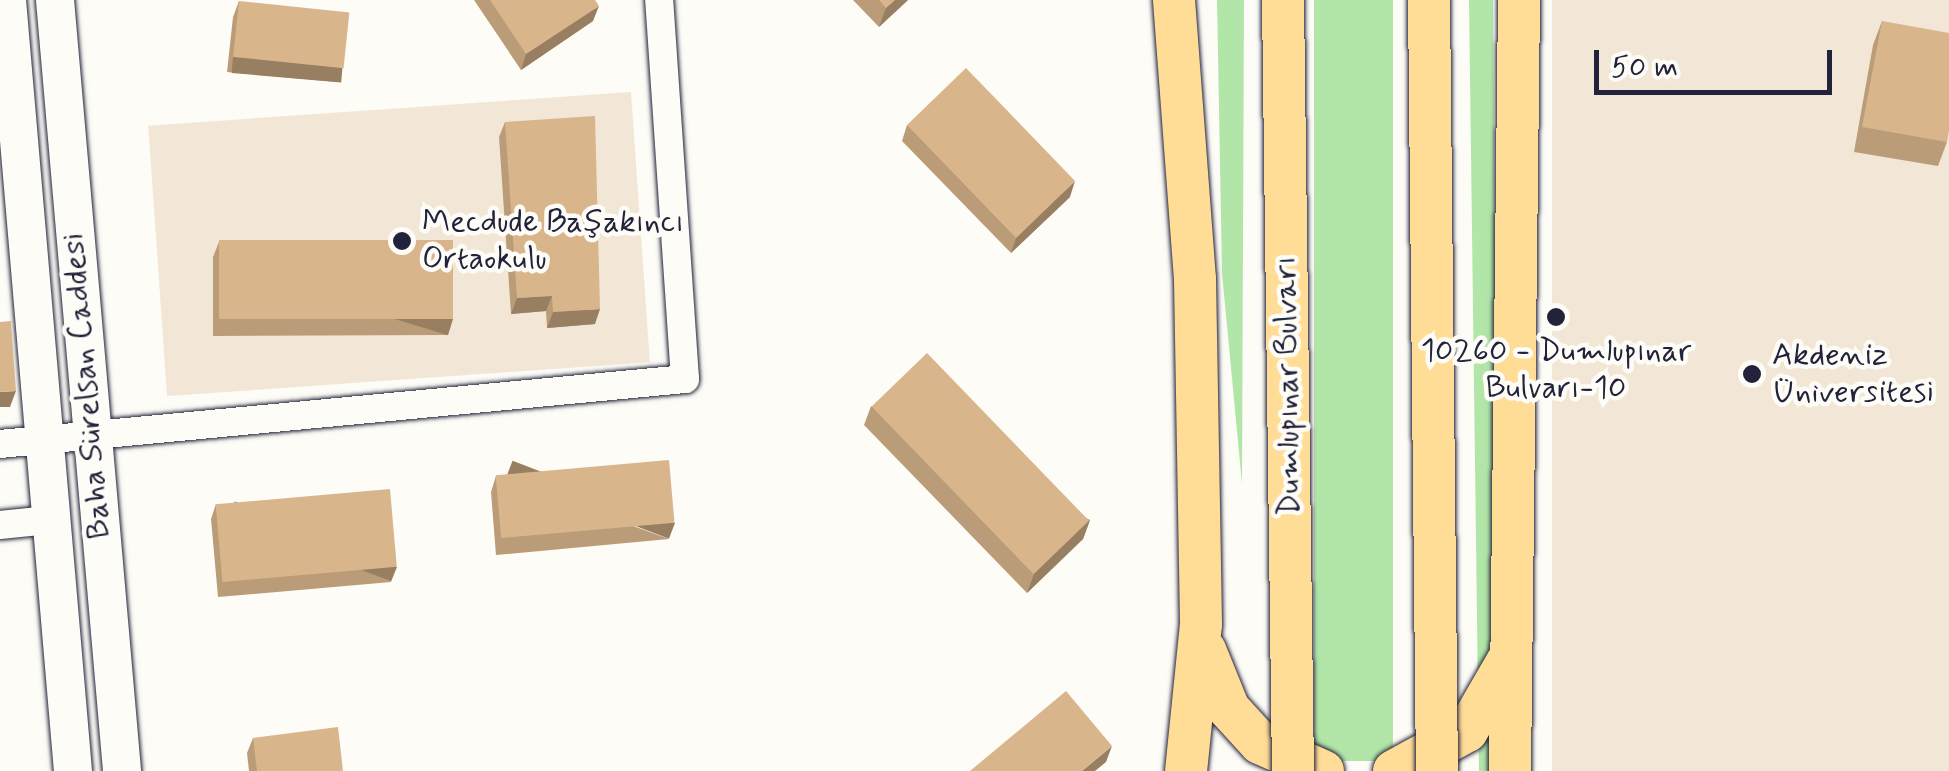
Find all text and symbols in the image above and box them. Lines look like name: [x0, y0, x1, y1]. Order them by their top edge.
scale bar: [1599, 30, 1836, 92]
text: 50 m: [1611, 48, 1678, 87]
place label: Mecdude Başakıncı Ortaokulu: [422, 204, 685, 279]
marker: Mecdude Başakıncı Ortaokulu: [391, 230, 413, 252]
street label: Baha Sürelsan Caddesi: [54, 231, 120, 541]
street label: Dumlupınar Bulvarı: [1267, 258, 1309, 514]
marker: 10260 - Dumlupınar Bulvarı-10: [1545, 306, 1567, 328]
place label: 10260 - Dumlupınar Bulvarı-10: [1421, 333, 1691, 408]
place label: Akdeniz Üniversitesi: [1772, 337, 1934, 412]
marker: Akdeniz Üniversitesi: [1741, 363, 1763, 385]

